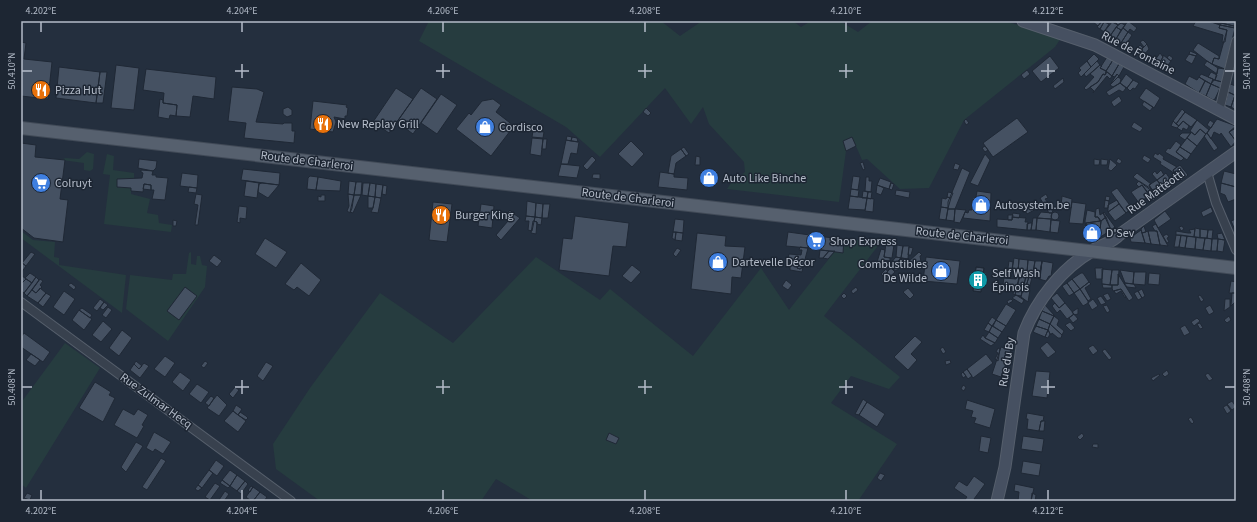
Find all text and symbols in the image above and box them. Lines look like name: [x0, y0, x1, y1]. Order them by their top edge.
text: 4.202°E: [26, 4, 56, 18]
text: 4.204°E: [227, 4, 257, 18]
text: 4.206°E: [428, 4, 458, 18]
text: 4.208°E: [630, 4, 660, 18]
text: 4.210°E: [831, 4, 861, 18]
text: 4.212°E: [1033, 4, 1063, 18]
street label: Rue de Fontaine: [1098, 27, 1178, 79]
text: 50.410°N: [5, 52, 19, 90]
text: 50.410°N: [1240, 52, 1254, 90]
restaurant icon: Pizza Hut: [30, 79, 52, 101]
place label: Pizza Hut: [55, 82, 102, 99]
restaurant icon: New Replay Grill: [312, 113, 334, 135]
place label: New Replay Grill: [337, 116, 419, 133]
shop icon: Cordisco: [474, 116, 496, 138]
place label: Cordisco: [499, 119, 543, 136]
street label: Route de Charleroi: [260, 147, 354, 175]
street label: Rue Mattéotti: [1124, 165, 1188, 219]
shop icon: Auto Like Binche: [698, 167, 720, 189]
place label: Auto Like Binche: [723, 170, 806, 187]
supermarket icon: Colruyt: [30, 172, 52, 194]
place label: Colruyt: [55, 175, 92, 192]
street label: Route de Charleroi: [581, 184, 675, 212]
shop icon: Autosystem.be: [970, 194, 992, 216]
place label: Autosystem.be: [995, 197, 1069, 214]
restaurant icon: Burger King: [430, 204, 452, 226]
place label: Burger King: [455, 207, 514, 224]
shop icon: D'Sev: [1081, 222, 1103, 244]
street label: Route de Charleroi: [915, 223, 1009, 249]
place label: D'Sev: [1106, 225, 1135, 242]
supermarket icon: Shop Express: [805, 230, 827, 252]
place label: Shop Express: [830, 233, 897, 250]
shop icon: Dartevelle Décor: [707, 251, 729, 273]
place label: Dartevelle Décor: [732, 254, 816, 271]
place label: Combustibles De Wilde: [858, 256, 927, 287]
shop icon: Combustibles De Wilde: [930, 260, 952, 282]
place label: Self Wash Épinois: [992, 265, 1040, 296]
building icon: Self Wash Épinois: [967, 269, 989, 291]
street label: Rue du By: [995, 336, 1019, 388]
text: 50.408°N: [5, 368, 19, 406]
text: 50.408°N: [1240, 368, 1254, 406]
street label: Rue Zulmar Hecq: [116, 369, 196, 433]
text: 4.202°E: [26, 504, 56, 518]
text: 4.204°E: [227, 504, 257, 518]
text: 4.206°E: [428, 504, 458, 518]
text: 4.208°E: [630, 504, 660, 518]
text: 4.210°E: [831, 504, 861, 518]
text: 4.212°E: [1033, 504, 1063, 518]

